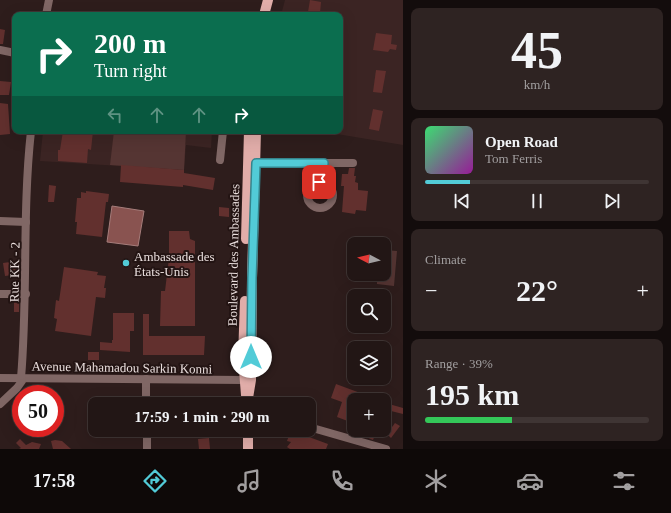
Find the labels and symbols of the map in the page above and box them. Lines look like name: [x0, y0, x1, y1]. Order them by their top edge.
pin: [302, 165, 336, 199]
street label: Boulevard des Ambassades: [225, 184, 242, 326]
north arrow: [347, 237, 391, 281]
street label: Rue KK - 2: [6, 242, 23, 302]
place label: Ambassade des États-Unis: [134, 249, 215, 279]
marker: Ambassade des États-Unis: [121, 258, 131, 268]
position arrow: [230, 336, 272, 378]
street label: Avenue Mahamadou Sarkin Konni: [32, 358, 213, 377]
speed limit sign: 50: [12, 385, 64, 437]

